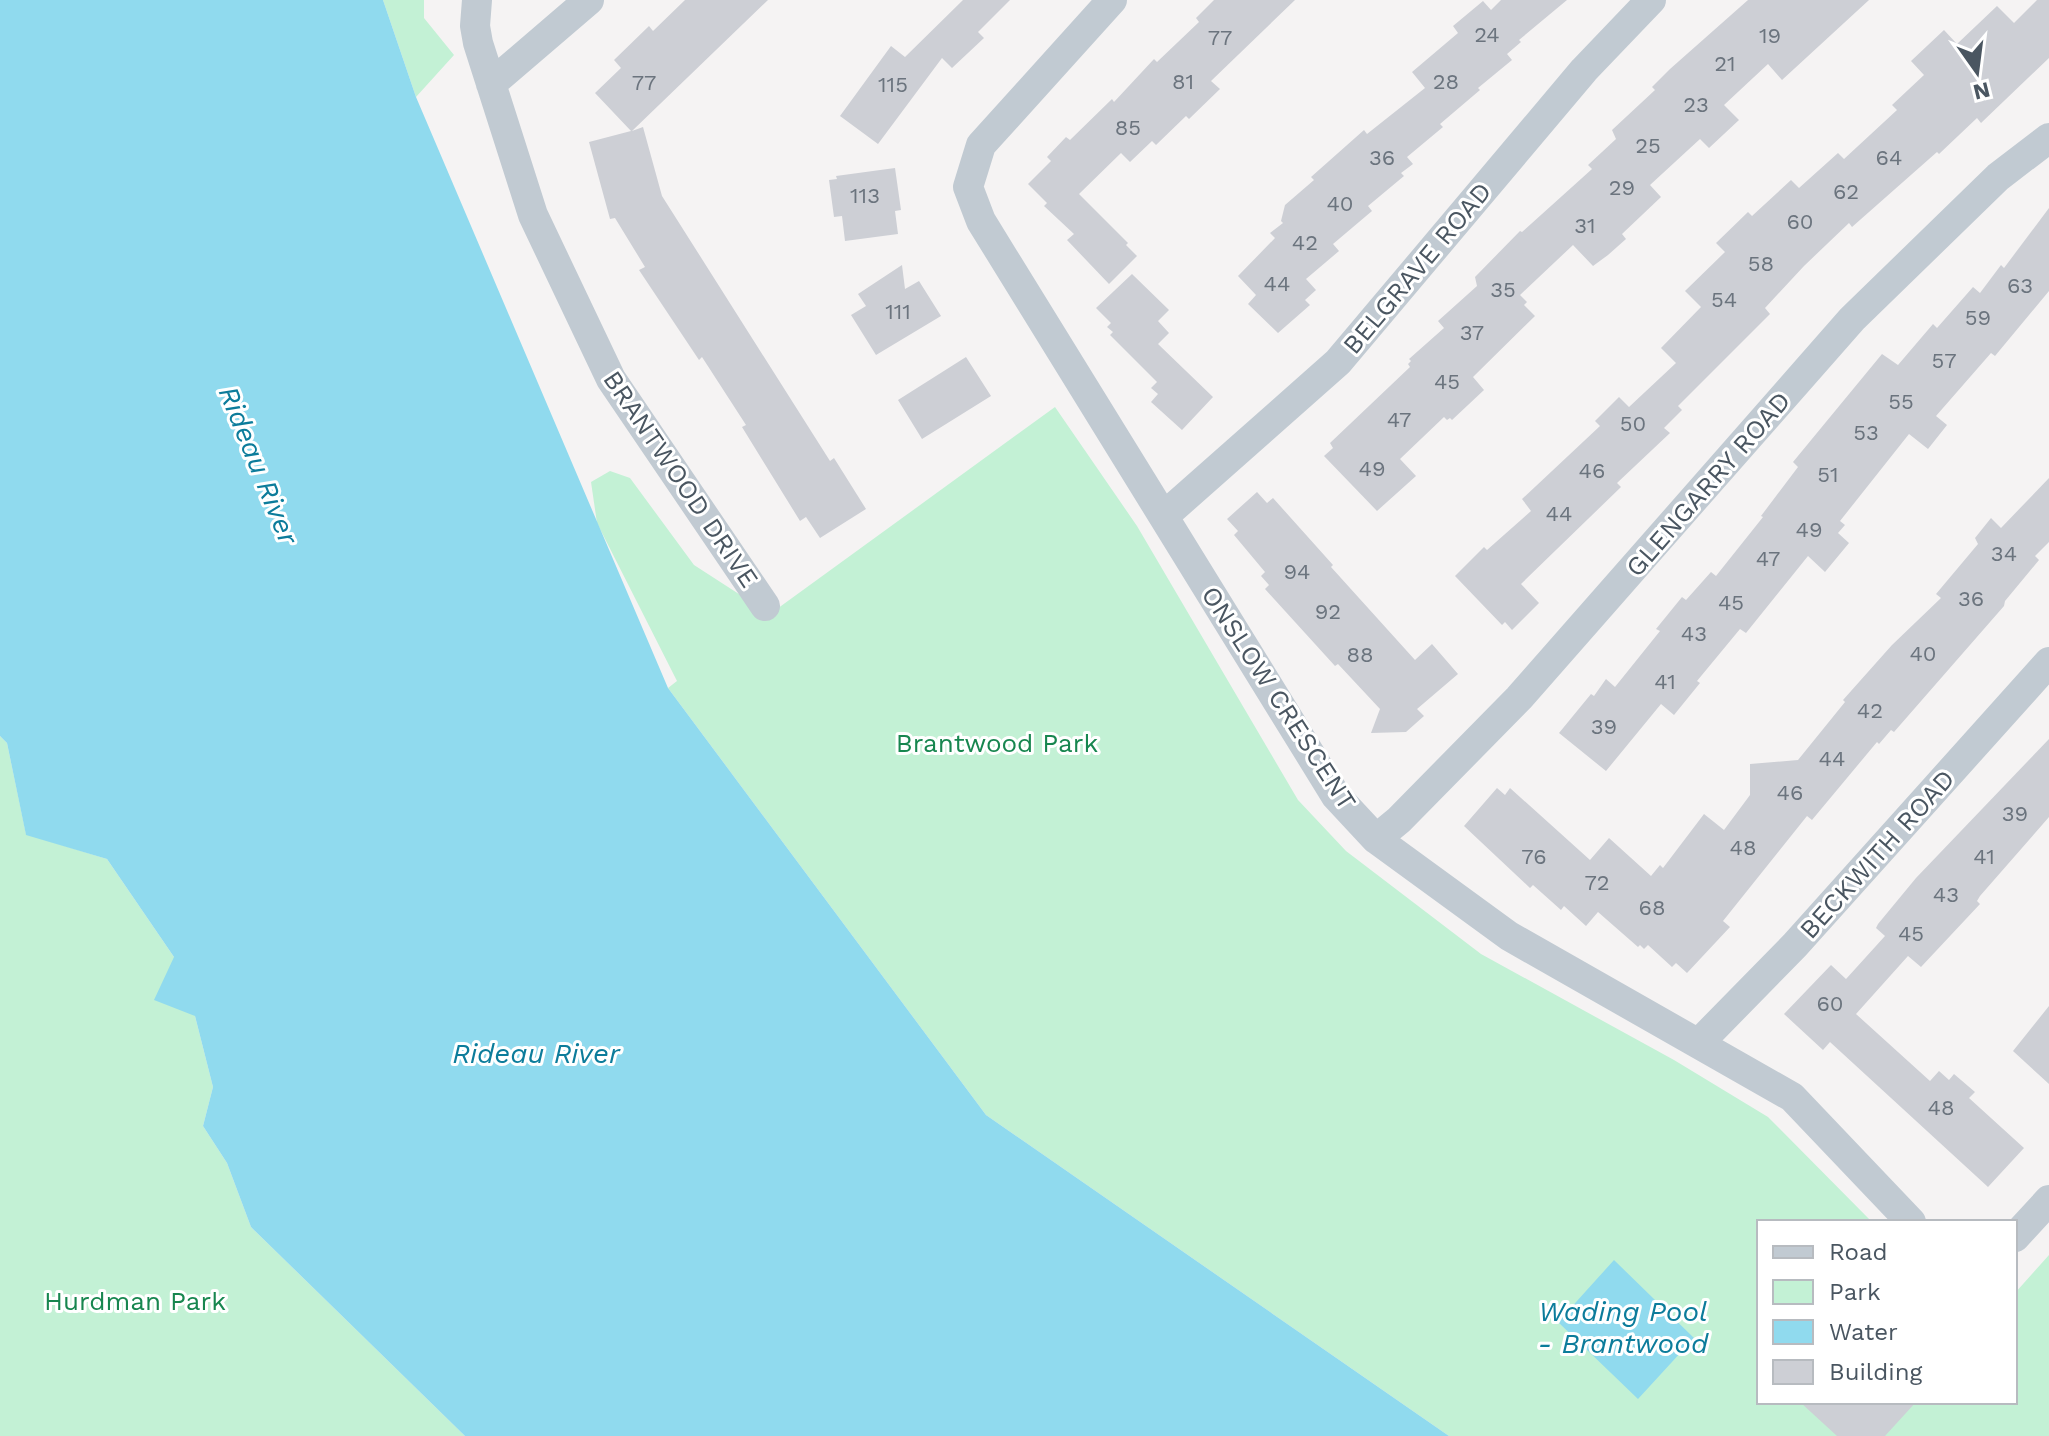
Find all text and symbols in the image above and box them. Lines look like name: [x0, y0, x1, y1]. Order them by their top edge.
house number: 24: [1474, 22, 1500, 47]
house number: 19: [1759, 23, 1781, 48]
house number: 77: [1208, 25, 1232, 50]
north arrow: [1937, 32, 2017, 112]
house number: 21: [1714, 51, 1736, 76]
house number: 81: [1172, 69, 1194, 94]
house number: 28: [1433, 69, 1459, 94]
house number: 77: [632, 70, 656, 95]
house number: 115: [878, 72, 908, 97]
text: N: [1971, 77, 1993, 105]
house number: 23: [1683, 92, 1709, 117]
house number: 85: [1115, 115, 1141, 140]
house number: 25: [1635, 133, 1661, 158]
house number: 36: [1369, 145, 1395, 170]
house number: 64: [1876, 145, 1902, 170]
house number: 29: [1609, 175, 1635, 200]
street label: BELGRAVE ROAD: [1337, 176, 1497, 360]
house number: 62: [1833, 179, 1859, 204]
house number: 113: [850, 183, 880, 208]
house number: 40: [1326, 191, 1354, 216]
house number: 60: [1786, 209, 1814, 234]
house number: 31: [1574, 213, 1596, 238]
house number: 42: [1292, 230, 1318, 255]
house number: 58: [1748, 251, 1774, 276]
house number: 44: [1264, 271, 1290, 296]
house number: 63: [2007, 273, 2033, 298]
house number: 35: [1490, 277, 1516, 302]
house number: 54: [1711, 287, 1737, 312]
house number: 111: [885, 299, 911, 324]
house number: 59: [1965, 305, 1991, 330]
house number: 37: [1460, 320, 1484, 345]
house number: 57: [1931, 348, 1957, 373]
street label: BRANTWOOD DRIVE: [597, 365, 765, 593]
house number: 45: [1434, 369, 1460, 394]
water label: Rideau River: [212, 381, 306, 550]
street label: GLENGARRY ROAD: [1620, 386, 1796, 582]
house number: 55: [1888, 389, 1914, 414]
house number: 47: [1387, 407, 1411, 432]
house number: 50: [1620, 411, 1646, 436]
house number: 53: [1853, 420, 1879, 445]
house number: 49: [1358, 456, 1386, 481]
house number: 46: [1579, 458, 1605, 483]
house number: 51: [1817, 462, 1839, 487]
house number: 44: [1546, 501, 1572, 526]
house number: 49: [1795, 517, 1823, 542]
house number: 34: [1991, 541, 2017, 566]
house number: 47: [1756, 546, 1780, 571]
house number: 94: [1283, 559, 1311, 584]
street label: ONSLOW CRESCENT: [1196, 581, 1362, 815]
house number: 36: [1958, 586, 1984, 611]
house number: 45: [1718, 590, 1744, 615]
house number: 92: [1315, 599, 1341, 624]
house number: 43: [1681, 621, 1707, 646]
house number: 40: [1909, 641, 1937, 666]
house number: 88: [1346, 642, 1374, 667]
house number: 41: [1654, 669, 1676, 694]
house number: 42: [1857, 698, 1883, 723]
house number: 39: [1591, 714, 1617, 739]
park label: Brantwood Park: [896, 728, 1098, 758]
house number: 44: [1819, 746, 1845, 771]
street label: BECKWITH ROAD: [1793, 764, 1961, 944]
house number: 46: [1777, 780, 1803, 805]
house number: 39: [2002, 801, 2028, 826]
house number: 48: [1730, 835, 1757, 860]
house number: 76: [1521, 844, 1547, 869]
house number: 41: [1973, 844, 1995, 869]
house number: 72: [1584, 870, 1610, 895]
house number: 43: [1933, 882, 1959, 907]
house number: 68: [1639, 895, 1665, 920]
house number: 45: [1898, 921, 1924, 946]
house number: 60: [1816, 991, 1844, 1016]
water label: Rideau River: [452, 1037, 621, 1070]
house number: 48: [1928, 1095, 1955, 1120]
legend: [1757, 1220, 2017, 1404]
text: Road: [1829, 1238, 1888, 1266]
text: Park: [1829, 1278, 1881, 1306]
park label: Hurdman Park: [44, 1286, 226, 1316]
water label: Wading Pool - Brantwood: [1538, 1295, 1709, 1360]
text: Water: [1829, 1318, 1898, 1346]
text: Building: [1829, 1358, 1922, 1386]

